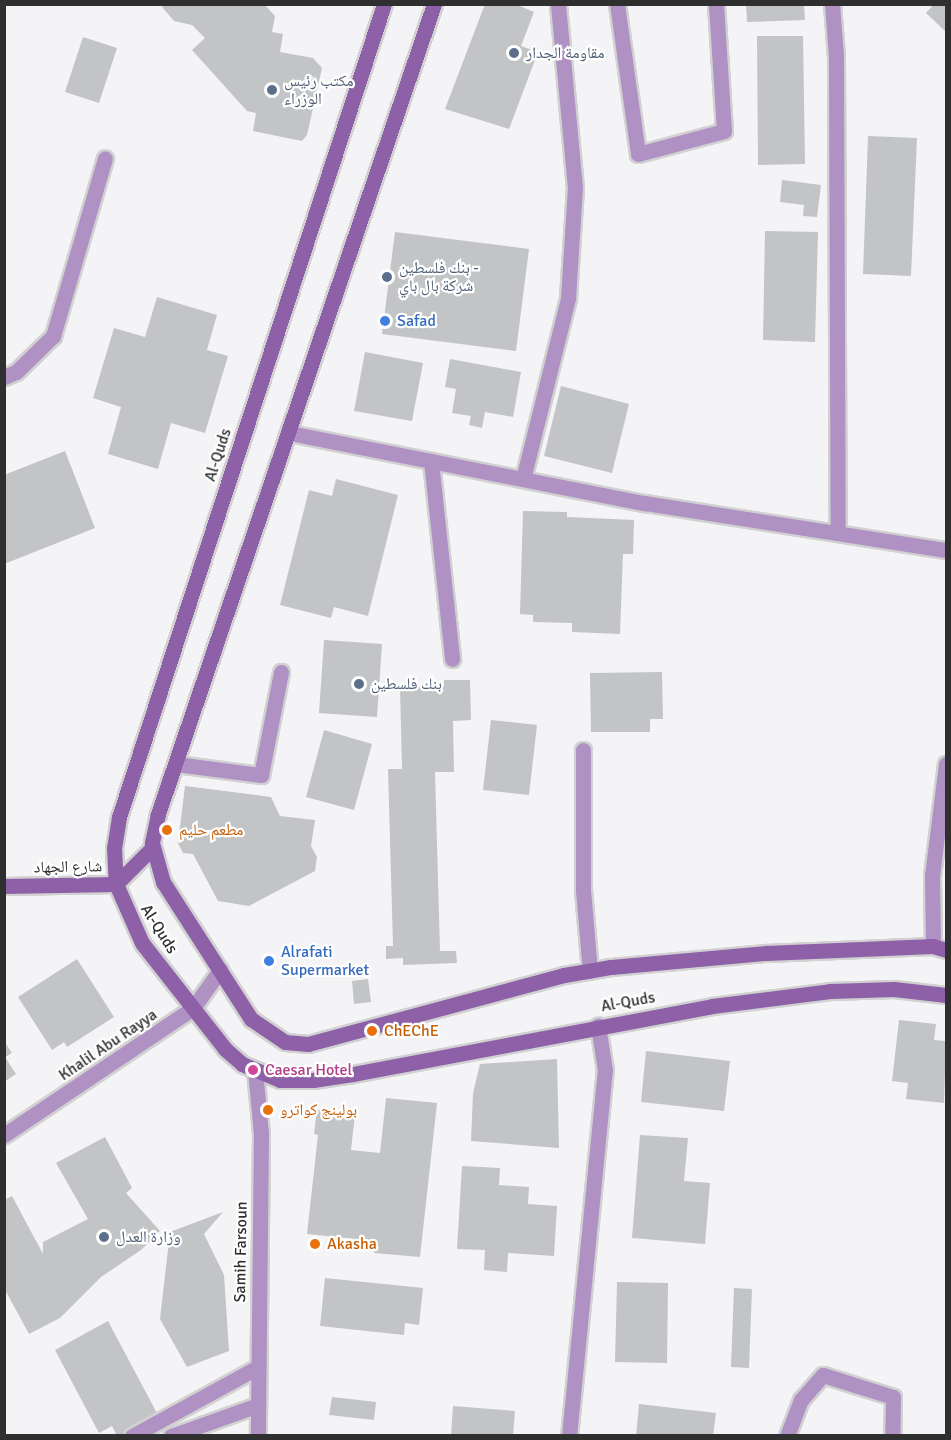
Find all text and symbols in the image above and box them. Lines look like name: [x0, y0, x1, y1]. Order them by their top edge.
place label: مقاومة الجدار: [526, 43, 604, 63]
marker: مقاومة الجدار: [507, 46, 521, 60]
place label: مكتب رئيس الوزراء: [284, 71, 354, 109]
marker: مكتب رئيس الوزراء: [265, 83, 279, 97]
place label: بنك فلسطين - شركة بال باي: [399, 258, 479, 296]
marker: بنك فلسطين - شركة بال باي: [380, 270, 394, 284]
place label: Safad: [397, 311, 436, 331]
marker: Safad: [378, 314, 392, 328]
street label: Al-Quds: [200, 426, 236, 484]
place label: بنك فلسطين: [371, 674, 442, 694]
marker: بنك فلسطين: [352, 677, 366, 691]
place label: مطعم حليم: [179, 820, 243, 840]
marker: مطعم حليم: [160, 823, 174, 837]
street label: شارع الجهاد: [34, 857, 102, 877]
street label: Al-Quds: [136, 901, 182, 957]
place label: Alrafati Supermarket: [281, 942, 369, 980]
marker: Alrafati Supermarket: [262, 954, 276, 968]
street label: Al-Quds: [600, 988, 656, 1016]
street label: Khalil Abu Rayya: [55, 1005, 161, 1085]
place label: ChEChE: [384, 1021, 439, 1041]
marker: ChEChE: [365, 1024, 379, 1038]
place label: Caesar Hotel: [265, 1060, 352, 1080]
marker: Caesar Hotel: [246, 1063, 260, 1077]
place label: بولينج كواترو: [280, 1100, 357, 1120]
marker: بولينج كواترو: [261, 1103, 275, 1117]
street label: Samih Farsoun: [231, 1201, 251, 1303]
place label: وزارة العدل: [116, 1227, 181, 1247]
marker: وزارة العدل: [97, 1230, 111, 1244]
place label: Akasha: [327, 1234, 377, 1254]
marker: Akasha: [308, 1237, 322, 1251]

